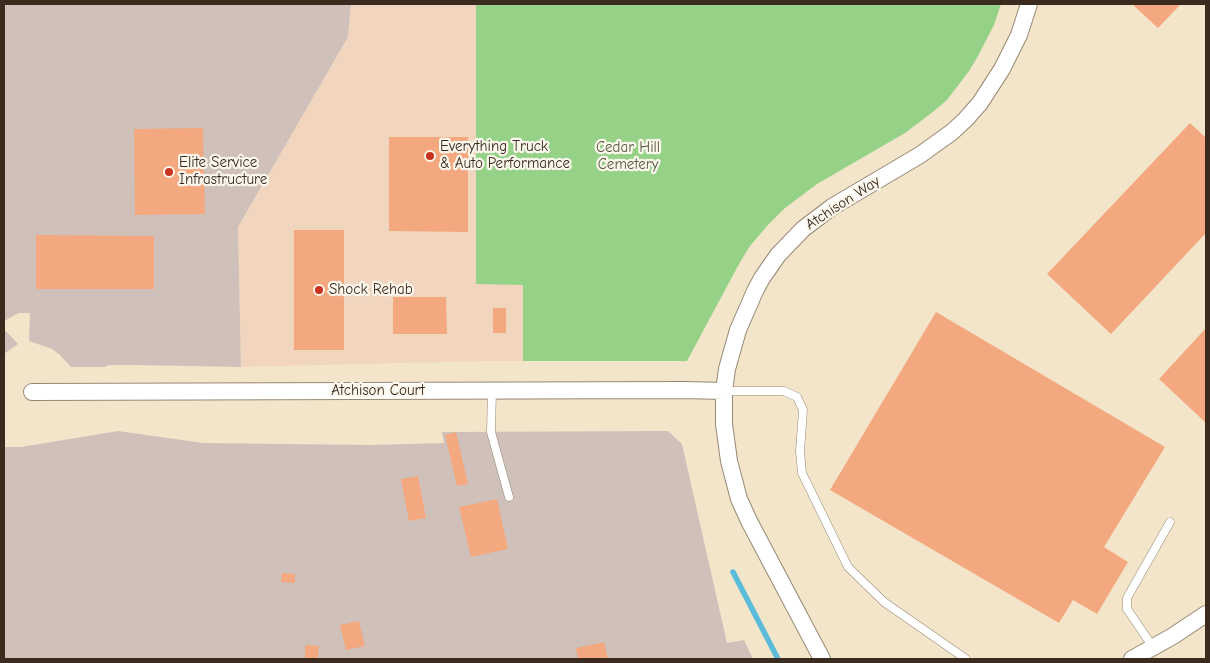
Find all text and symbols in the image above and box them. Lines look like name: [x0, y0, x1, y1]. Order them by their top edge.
place label: Everything Truck & Auto Performance: [440, 138, 570, 173]
park label: Cedar Hill Cemetery: [596, 139, 660, 174]
marker: Everything Truck & Auto Performance: [424, 150, 436, 162]
place label: Elite Service Infrastructure: [179, 154, 267, 189]
marker: Elite Service Infrastructure: [163, 166, 175, 178]
street label: Atchison Way: [802, 172, 884, 234]
place label: Shock Rehab: [329, 281, 413, 299]
marker: Shock Rehab: [313, 284, 325, 296]
street label: Atchison Court: [331, 382, 425, 400]

